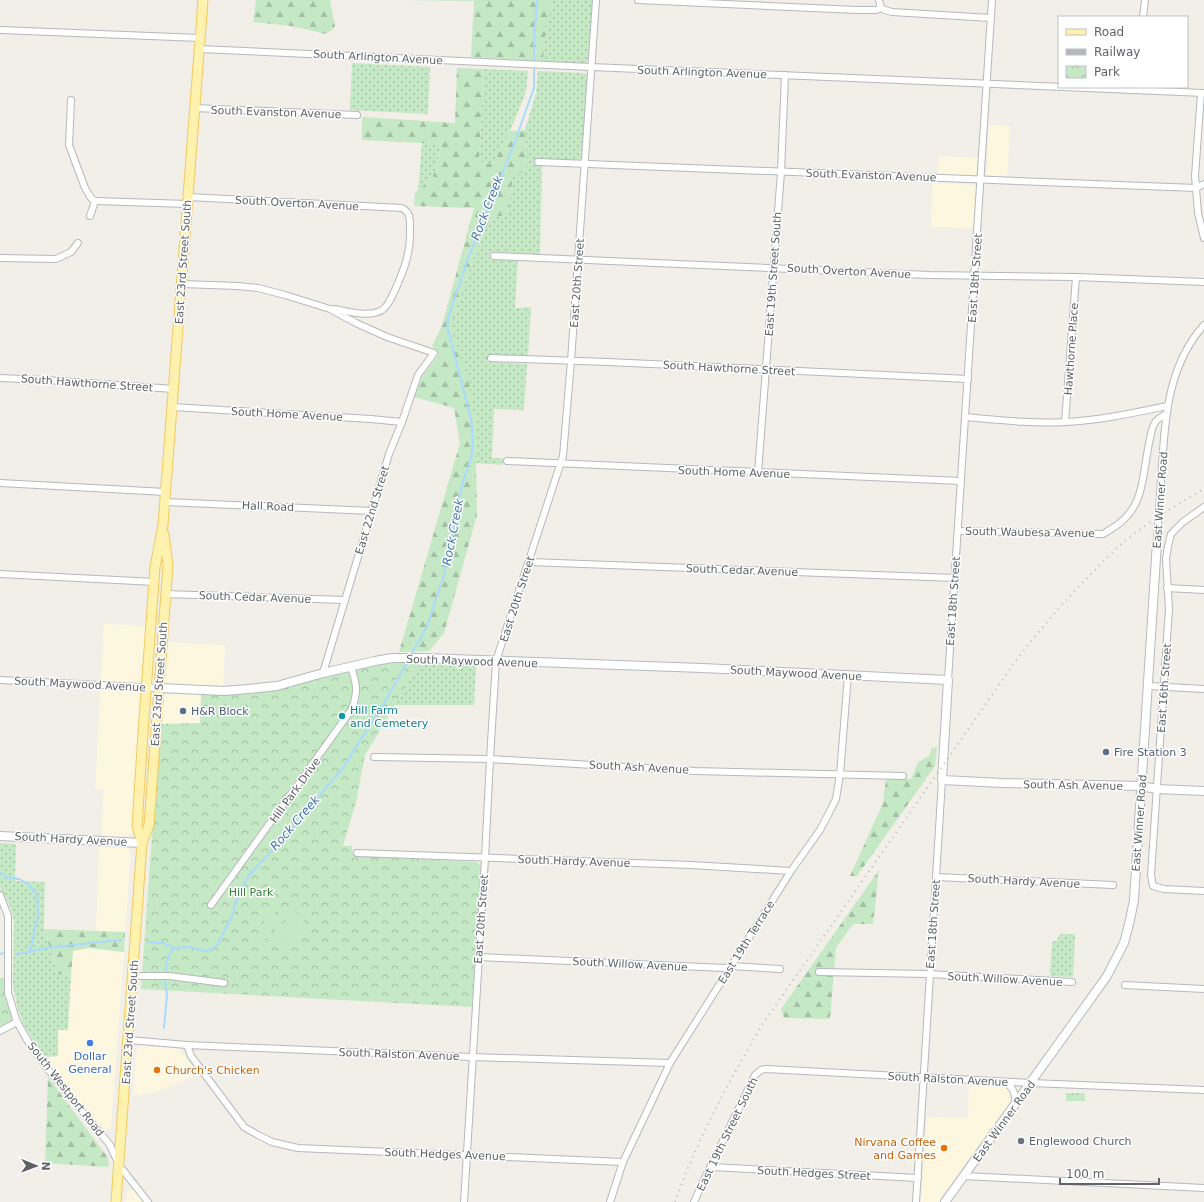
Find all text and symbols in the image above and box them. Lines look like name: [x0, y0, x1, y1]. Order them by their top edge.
legend: [1058, 16, 1188, 88]
text: Road: [1094, 25, 1124, 39]
text: Railway: [1094, 45, 1140, 59]
street label: South Arlington Avenue: [313, 48, 443, 67]
street label: South Arlington Avenue: [637, 64, 767, 81]
text: Park: [1094, 65, 1120, 79]
street label: South Evanston Avenue: [210, 104, 342, 121]
street label: South Evanston Avenue: [805, 167, 937, 184]
water label: Rock Creek: [468, 173, 506, 242]
street label: South Overton Avenue: [235, 194, 360, 213]
street label: East 23rd Street South: [173, 199, 194, 325]
street label: East 19th Street South: [763, 211, 784, 337]
street label: East 18th Street: [966, 232, 985, 323]
street label: East 20th Street: [568, 237, 587, 328]
street label: South Overton Avenue: [787, 262, 912, 281]
street label: Hawthorne Place: [1062, 302, 1081, 396]
street label: South Hawthorne Street: [662, 359, 796, 378]
street label: South Hawthorne Street: [20, 372, 154, 395]
street label: South Home Avenue: [231, 405, 344, 424]
street label: East Winner Road: [1151, 451, 1170, 549]
street label: East 22nd Street: [353, 464, 392, 556]
street label: South Home Avenue: [678, 464, 791, 481]
water label: Rock Creek: [440, 496, 467, 567]
street label: Hall Road: [242, 499, 294, 514]
street label: South Waubesa Avenue: [965, 525, 1095, 540]
street label: East 20th Street: [497, 554, 538, 644]
street label: East 18th Street: [944, 555, 963, 646]
street label: South Cedar Avenue: [686, 562, 799, 579]
street label: South Cedar Avenue: [199, 589, 312, 606]
street label: East 23rd Street South: [149, 621, 170, 747]
street label: East 16th Street: [1155, 642, 1174, 733]
street label: South Maywood Avenue: [406, 653, 538, 670]
street label: South Maywood Avenue: [730, 664, 862, 683]
street label: South Maywood Avenue: [14, 675, 146, 694]
place label: Hill Farm and Cemetery: [350, 704, 429, 730]
place label: H&R Block: [191, 705, 249, 718]
marker: H&R Block: [178, 706, 188, 716]
marker: Hill Farm and Cemetery: [337, 711, 347, 721]
place label: Fire Station 3: [1114, 746, 1187, 759]
marker: Fire Station 3: [1101, 747, 1111, 757]
street label: Hill Park Drive: [267, 755, 324, 825]
street label: South Ash Avenue: [589, 758, 690, 777]
street label: East Winner Road: [1130, 774, 1149, 872]
street label: South Ash Avenue: [1023, 778, 1123, 793]
water label: Rock Creek: [267, 792, 323, 853]
street label: South Hardy Avenue: [14, 830, 128, 849]
street label: South Hardy Avenue: [517, 853, 631, 870]
street label: South Hardy Avenue: [967, 872, 1081, 891]
street label: East 20th Street: [472, 873, 491, 964]
street label: East 18th Street: [924, 878, 943, 969]
park label: Hill Park: [229, 886, 274, 899]
street label: East 19th Terrace: [715, 898, 778, 986]
street label: South Willow Avenue: [572, 955, 688, 974]
street label: East 23rd Street South: [120, 959, 141, 1085]
street label: South Willow Avenue: [947, 970, 1063, 989]
marker: Dollar General: [85, 1038, 95, 1048]
street label: South Westport Road: [25, 1040, 106, 1139]
street label: South Ralston Avenue: [338, 1046, 460, 1063]
place label: Dollar General: [68, 1050, 112, 1076]
place label: Church's Chicken: [165, 1064, 260, 1077]
marker: Church's Chicken: [152, 1065, 162, 1075]
street label: South Ralston Avenue: [887, 1070, 1009, 1089]
street label: East 19th Street South: [694, 1075, 761, 1193]
street label: East Winner Road: [971, 1078, 1038, 1164]
place label: Englewood Church: [1029, 1135, 1132, 1148]
place label: Nirvana Coffee and Games: [854, 1136, 936, 1162]
marker: Englewood Church: [1016, 1136, 1026, 1146]
marker: Nirvana Coffee and Games: [939, 1143, 949, 1153]
north arrow: [16, 1146, 56, 1186]
street label: South Hedges Avenue: [384, 1146, 506, 1163]
scale bar: [1060, 1160, 1159, 1186]
text: N: [39, 1161, 52, 1171]
street label: South Hedges Street: [757, 1164, 872, 1183]
text: 100 m: [1066, 1167, 1104, 1181]

